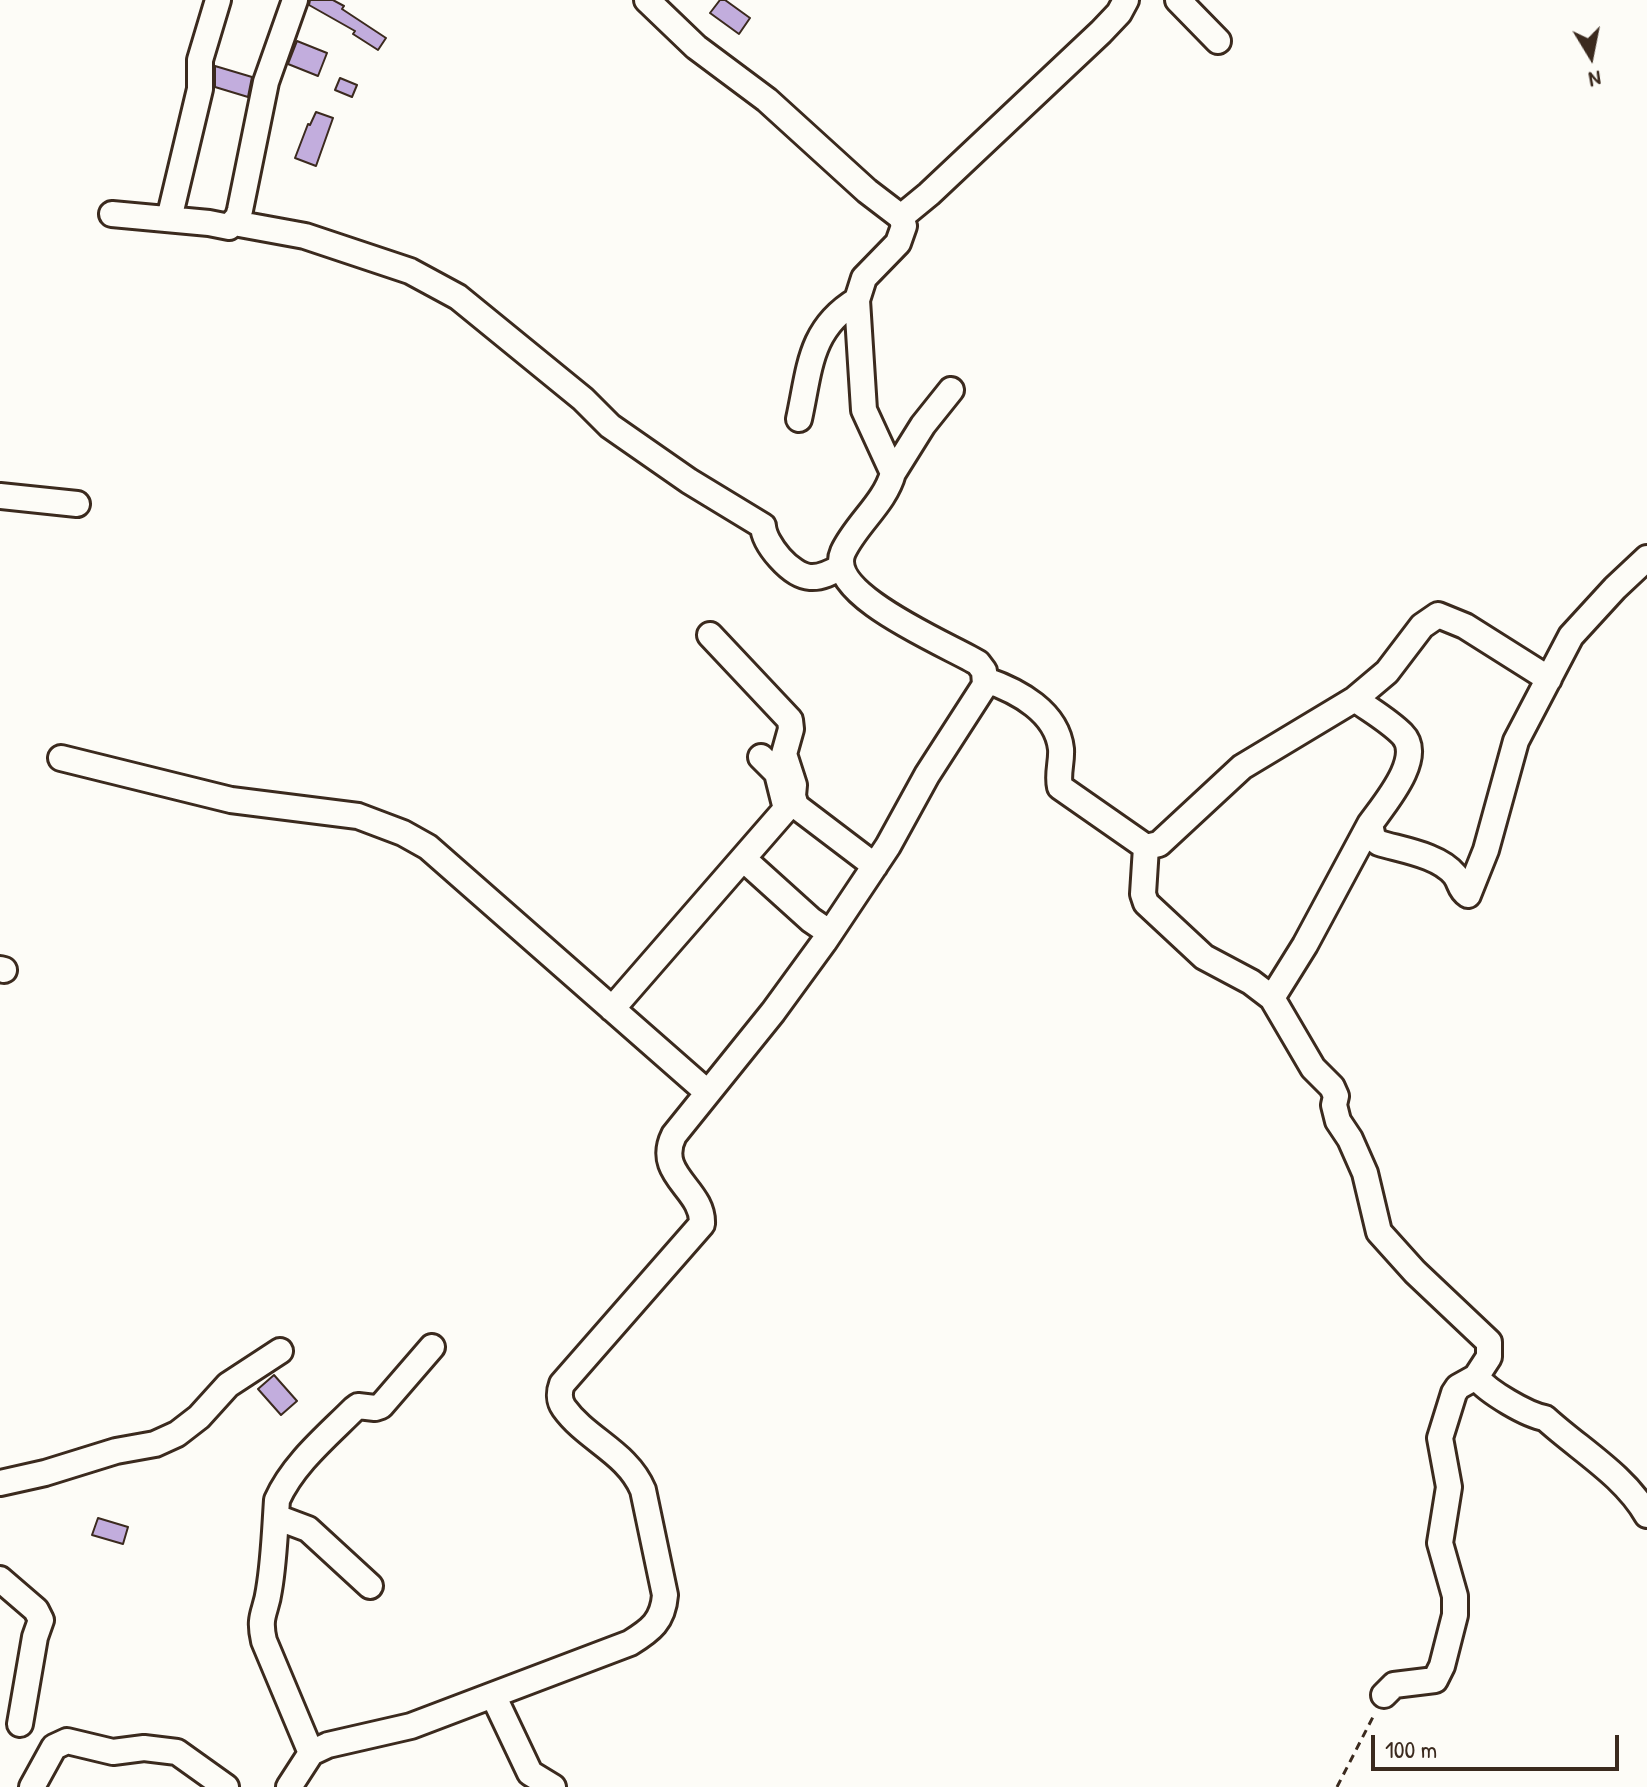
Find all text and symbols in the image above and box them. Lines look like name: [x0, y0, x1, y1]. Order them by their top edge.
north arrow: [1551, 16, 1631, 96]
text: N: [1587, 64, 1604, 95]
scale bar: [1375, 1719, 1623, 1769]
text: 100 m: [1385, 1733, 1437, 1765]

